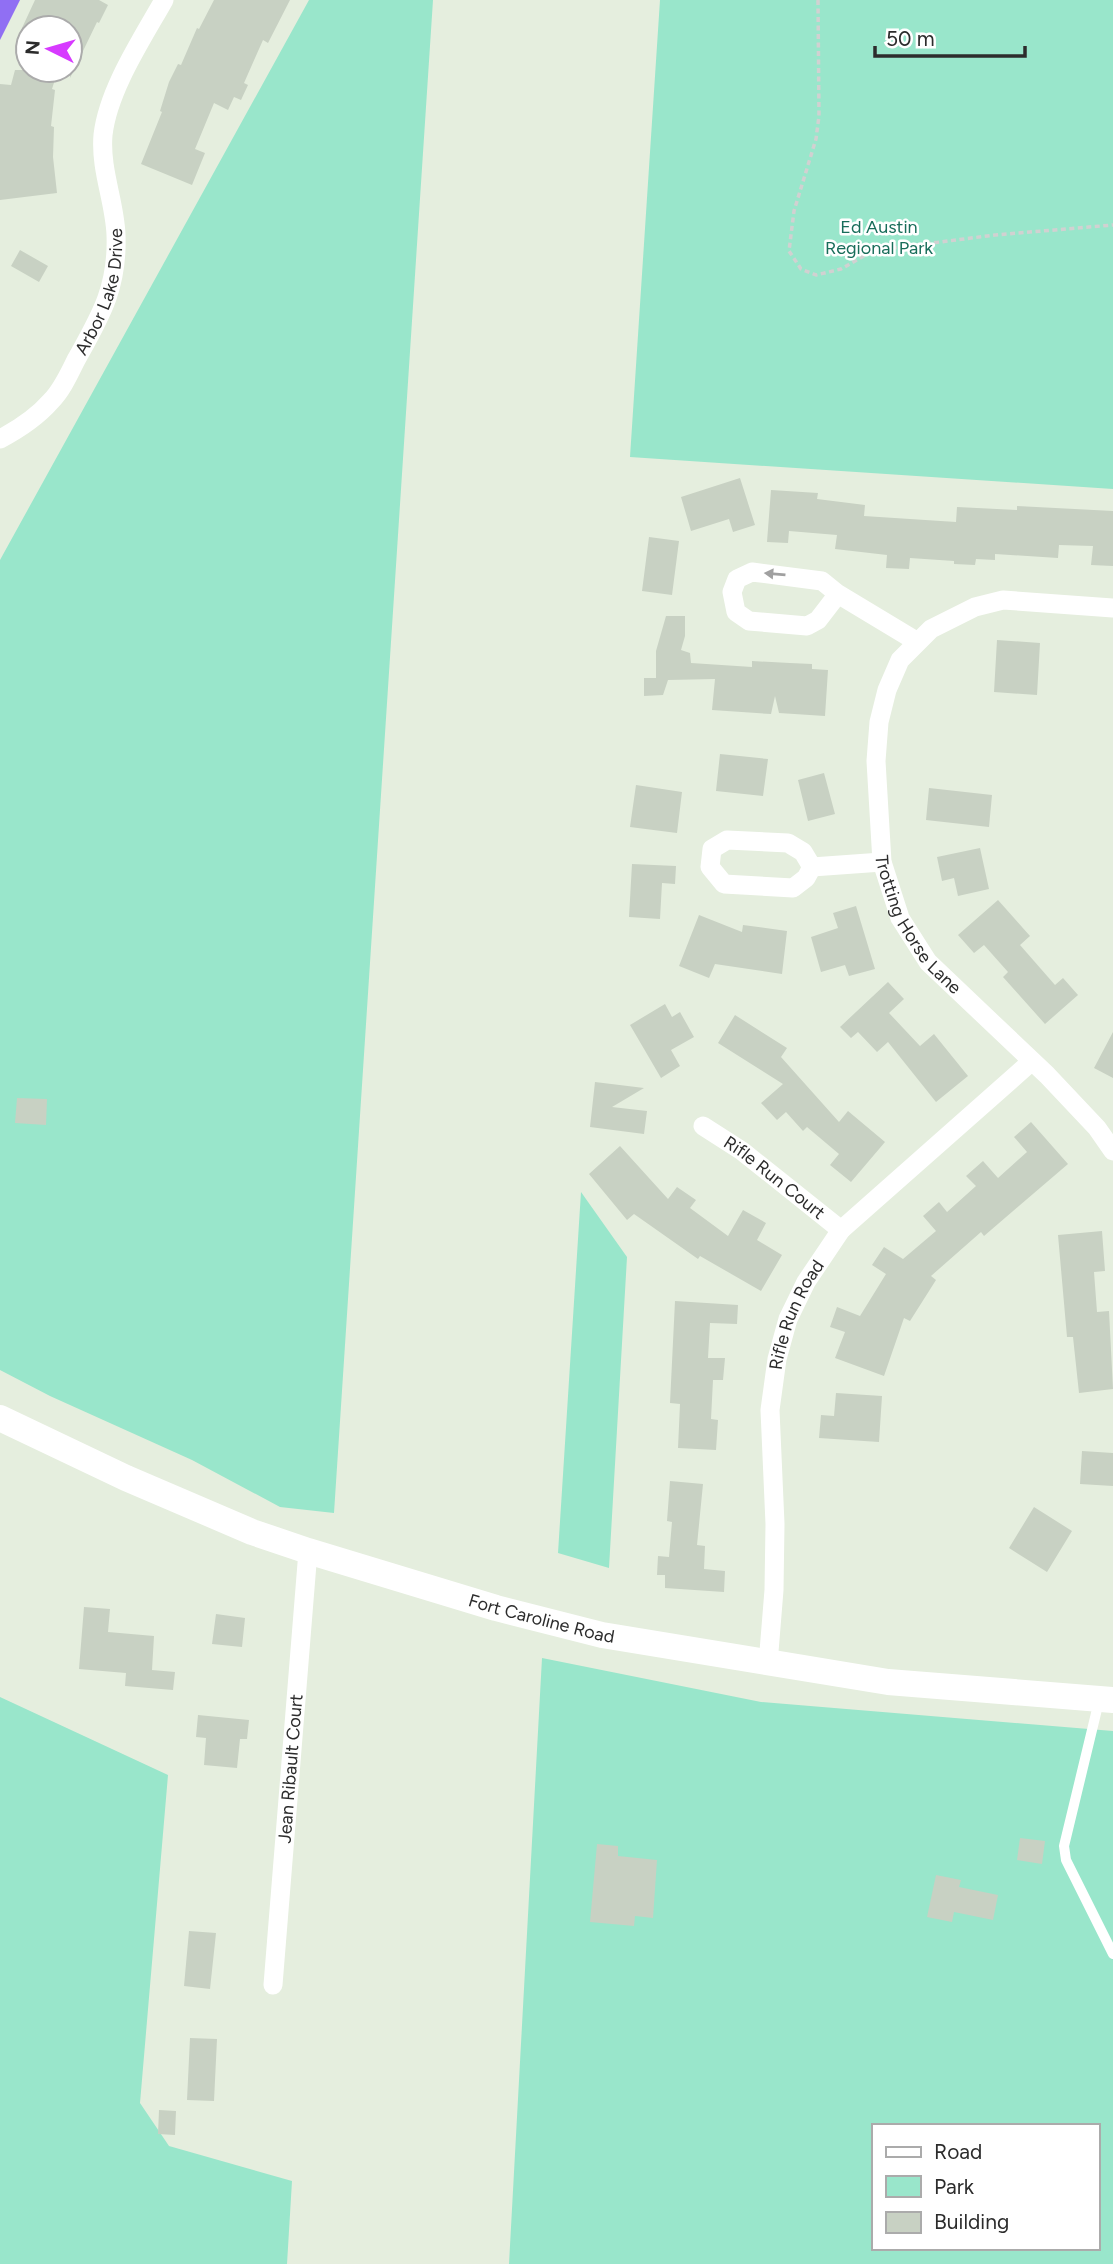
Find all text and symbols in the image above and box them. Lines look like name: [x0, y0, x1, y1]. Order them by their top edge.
north arrow: [14, 14, 84, 84]
scale bar: [875, 14, 1026, 58]
text: 50 m: [886, 26, 935, 51]
text: N: [20, 39, 45, 56]
park label: Ed Austin Regional Park: [825, 216, 933, 259]
street label: Arbor Lake Drive: [70, 227, 127, 359]
one-way arrow: [764, 568, 786, 579]
street label: Trotting Horse Lane: [871, 854, 966, 999]
street label: Rifle Run Court: [720, 1131, 829, 1224]
street label: Rifle Run Road: [765, 1256, 829, 1371]
street label: Fort Caroline Road: [466, 1589, 616, 1648]
street label: Jean Ribault Court: [273, 1693, 307, 1844]
legend: [872, 2124, 1099, 2250]
text: Road: [934, 2139, 982, 2164]
text: Park: [934, 2174, 975, 2199]
text: Building: [934, 2209, 1009, 2234]

